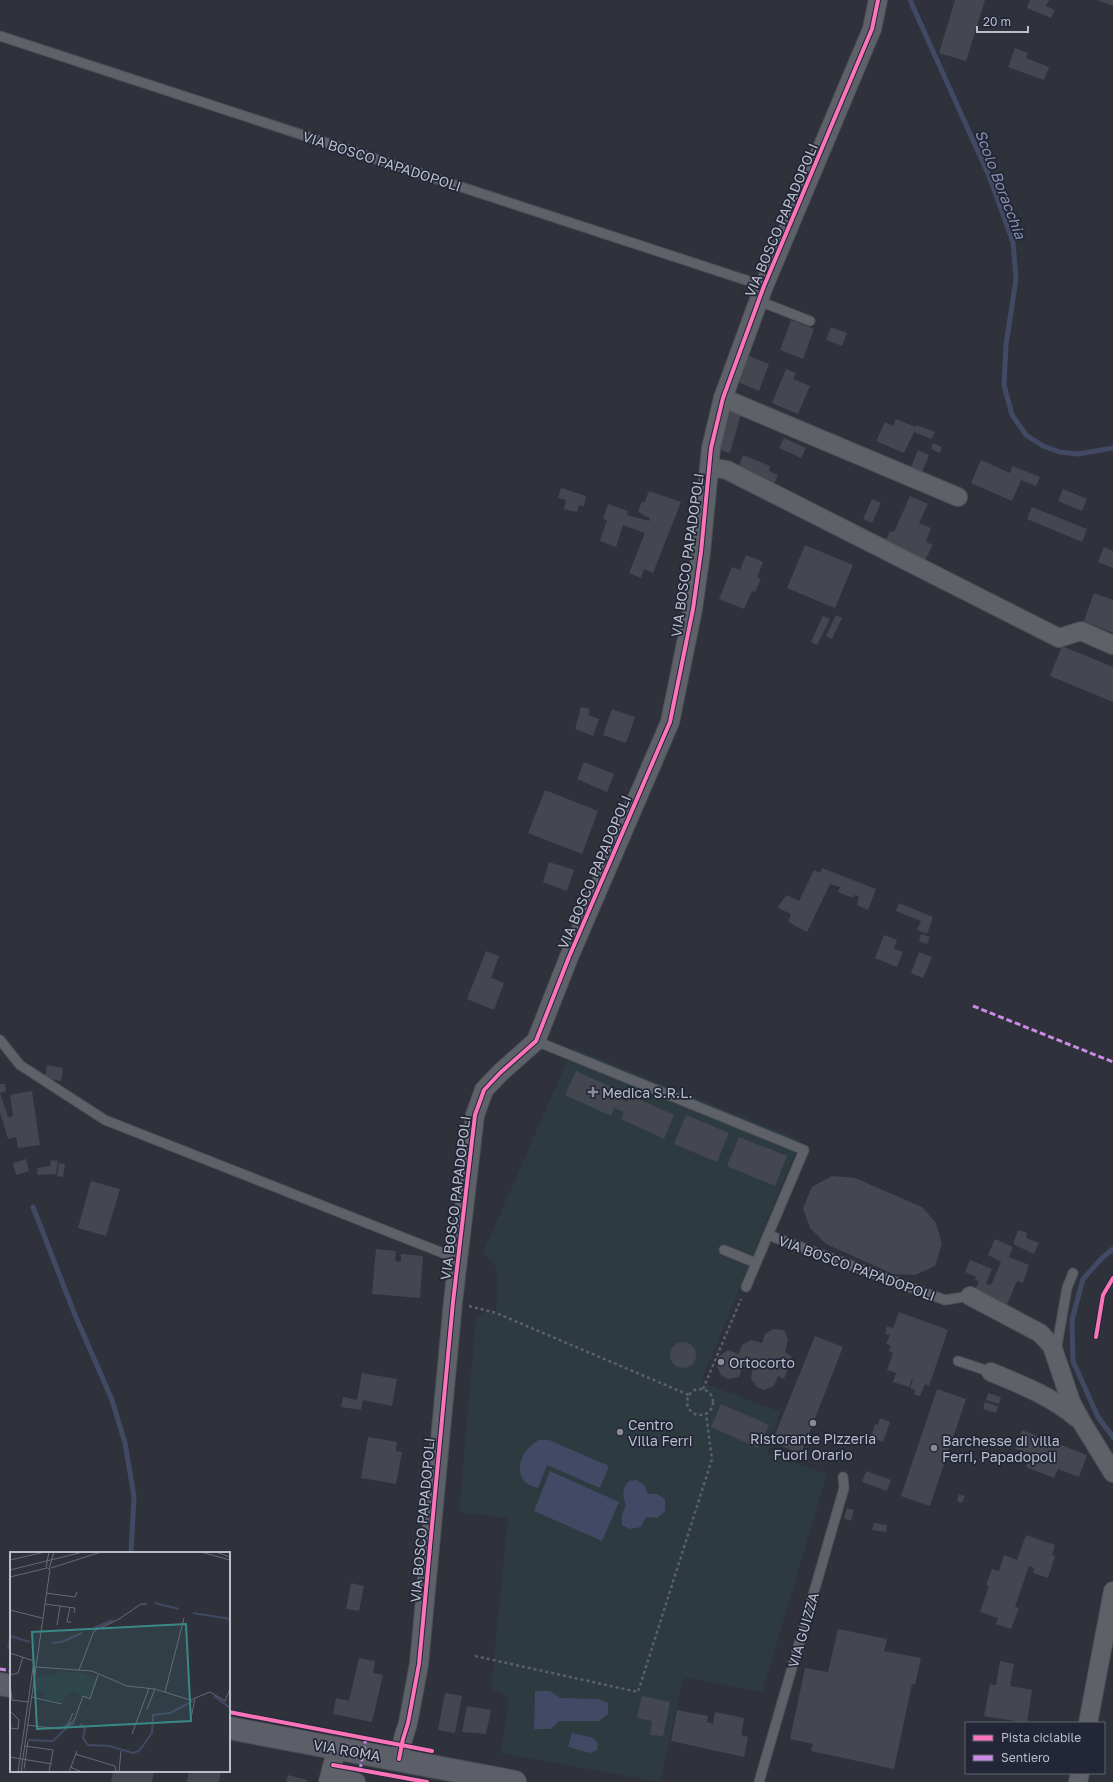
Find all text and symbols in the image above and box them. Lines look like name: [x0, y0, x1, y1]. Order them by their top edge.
scale bar: [977, 8, 1028, 34]
text: 20 m: [983, 14, 1011, 29]
street label: VIA BOSCO PAPADOPOLI: [301, 127, 463, 195]
water label: Scolo Boracchia: [972, 127, 1030, 242]
street label: VIA BOSCO PAPADOPOLI: [741, 140, 821, 300]
street label: VIA BOSCO PAPADOPOLI: [667, 472, 707, 638]
street label: VIA BOSCO PAPADOPOLI: [554, 792, 634, 952]
place label: Medica S.R.L.: [602, 1084, 693, 1101]
marker: Medica S.R.L.: [587, 1086, 599, 1098]
street label: VIA BOSCO PAPADOPOLI: [436, 1115, 474, 1281]
street label: VIA BOSCO PAPADOPOLI: [776, 1232, 938, 1304]
place label: Ortocorto: [729, 1354, 795, 1371]
marker: Ortocorto: [716, 1357, 726, 1367]
place label: Centro Villa Ferri: [628, 1416, 692, 1449]
marker: Ristorante Pizzeria Fuori Orario: [808, 1418, 818, 1428]
marker: Centro Villa Ferri: [615, 1427, 625, 1437]
place label: Ristorante Pizzeria Fuori Orario: [750, 1430, 876, 1463]
place label: Barchesse di villa Ferri, Papadopoli: [942, 1432, 1060, 1465]
street label: VIA BOSCO PAPADOPOLI: [406, 1437, 438, 1603]
marker: Barchesse di villa Ferri, Papadopoli: [929, 1443, 939, 1453]
inset map: [10, 1552, 230, 1772]
street label: VIA GUIZZA: [784, 1590, 822, 1670]
legend: [965, 1722, 1105, 1774]
text: Pista ciclabile: [1001, 1730, 1081, 1745]
street label: VIA ROMA: [312, 1736, 383, 1764]
text: Sentiero: [1001, 1750, 1050, 1765]

